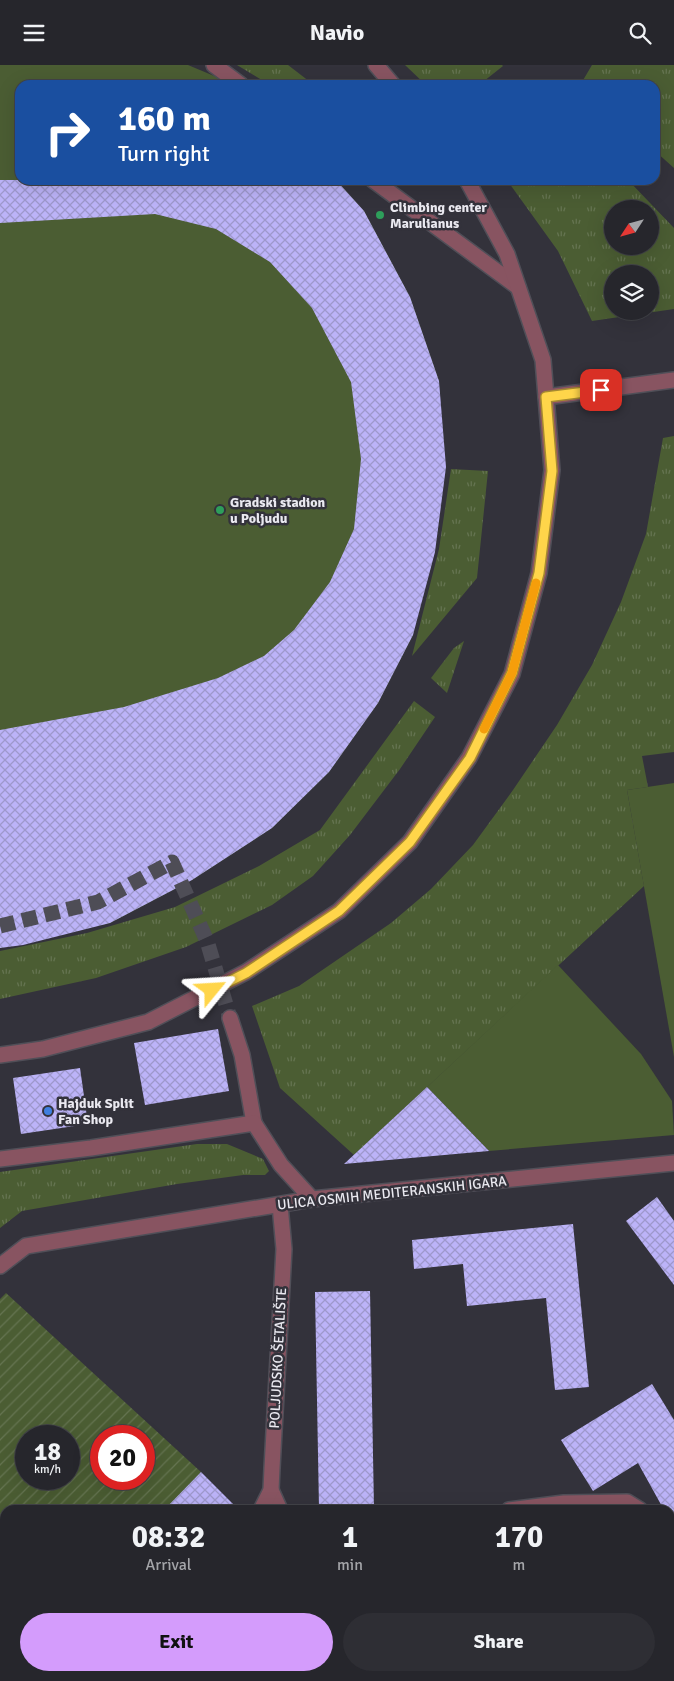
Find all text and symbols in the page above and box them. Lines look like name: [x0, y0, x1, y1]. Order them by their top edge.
icon: menu: [20, 19, 48, 47]
text: Navio: [310, 19, 364, 46]
icon: search: [626, 19, 654, 47]
text: 160 m: [118, 97, 211, 140]
icon: right: [35, 100, 100, 165]
text: Turn right: [118, 140, 210, 167]
place label: Climbing center Marulianus: [390, 199, 487, 232]
north arrow: [604, 200, 659, 255]
map controls: [604, 200, 659, 320]
marker: Climbing center Marulianus: [374, 209, 386, 221]
button: layers: [604, 265, 659, 320]
pin: [580, 369, 622, 411]
icon: arrive: [587, 376, 615, 404]
place label: Gradski stadion u Poljudu: [230, 494, 326, 527]
marker: Gradski stadion u Poljudu: [214, 504, 226, 516]
position arrow: [185, 963, 237, 1015]
place label: Hajduk Split Fan Shop: [58, 1095, 134, 1128]
marker: Hajduk Split Fan Shop: [42, 1105, 54, 1117]
street label: ULICA OSMIH MEDITERANSKIH IGARA: [276, 1172, 508, 1214]
street label: POLJUDSKO ŠETALIŠTE: [266, 1287, 290, 1429]
speed limit sign: 20: [90, 1425, 155, 1490]
text: 18: [34, 1436, 61, 1467]
text: km/h: [34, 1462, 61, 1477]
text: 08:32: [132, 1519, 205, 1556]
text: 1: [342, 1519, 358, 1556]
text: 170: [495, 1519, 543, 1556]
text: Arrival: [145, 1555, 192, 1575]
text: min: [337, 1555, 363, 1575]
text: m: [513, 1555, 525, 1575]
button: Exit: [20, 1613, 333, 1671]
button: Share: [343, 1613, 655, 1671]

